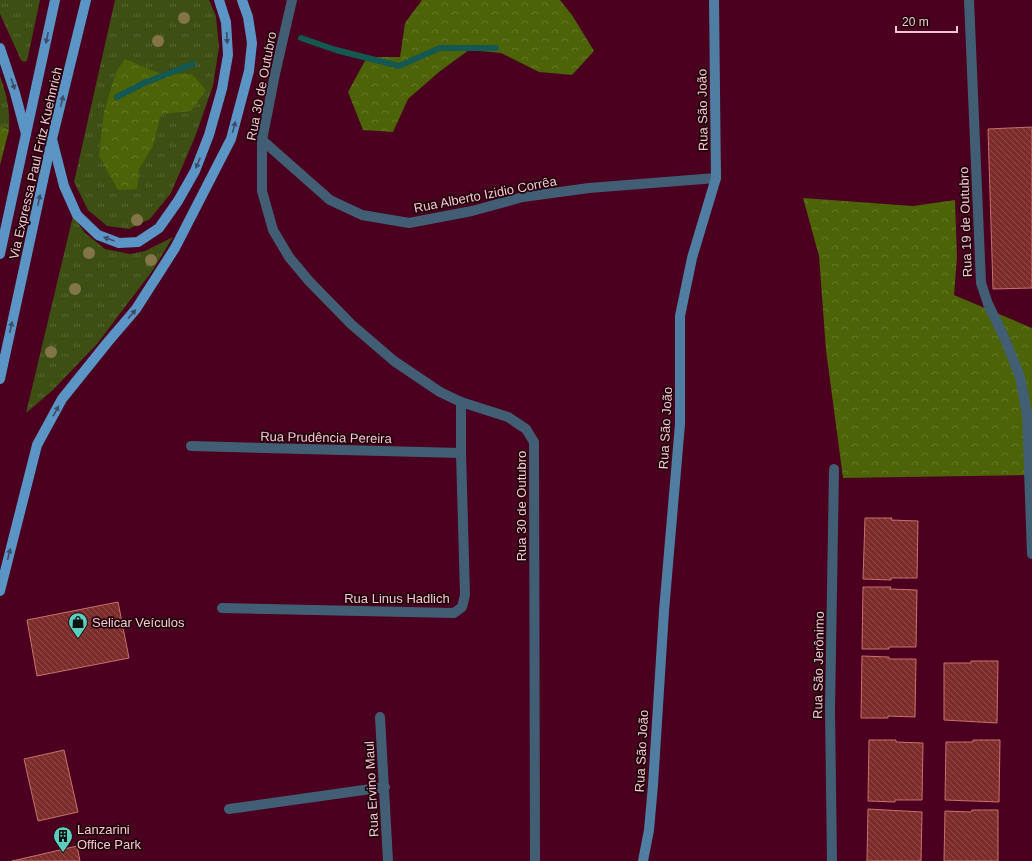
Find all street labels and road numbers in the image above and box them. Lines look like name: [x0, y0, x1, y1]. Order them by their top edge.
street label: Rua 30 de Outubro: [244, 30, 279, 142]
street label: Via Expressa Paul Fritz Kuehnrich: [6, 65, 65, 261]
street label: Rua São João: [694, 69, 711, 151]
street label: Rua 19 de Outubro: [956, 166, 975, 277]
street label: Rua Alberto Izidio Corrêa: [412, 173, 559, 216]
street label: Rua São João: [656, 386, 675, 470]
street label: Rua Prudência Pereira: [260, 429, 393, 446]
street label: Rua 30 de Outubro: [514, 451, 529, 561]
street label: Rua Linus Hadlich: [344, 591, 450, 606]
street label: Rua São Jerônimo: [810, 611, 827, 719]
street label: Rua São João: [632, 709, 651, 793]
street label: Rua Ervino Maul: [361, 740, 382, 837]

